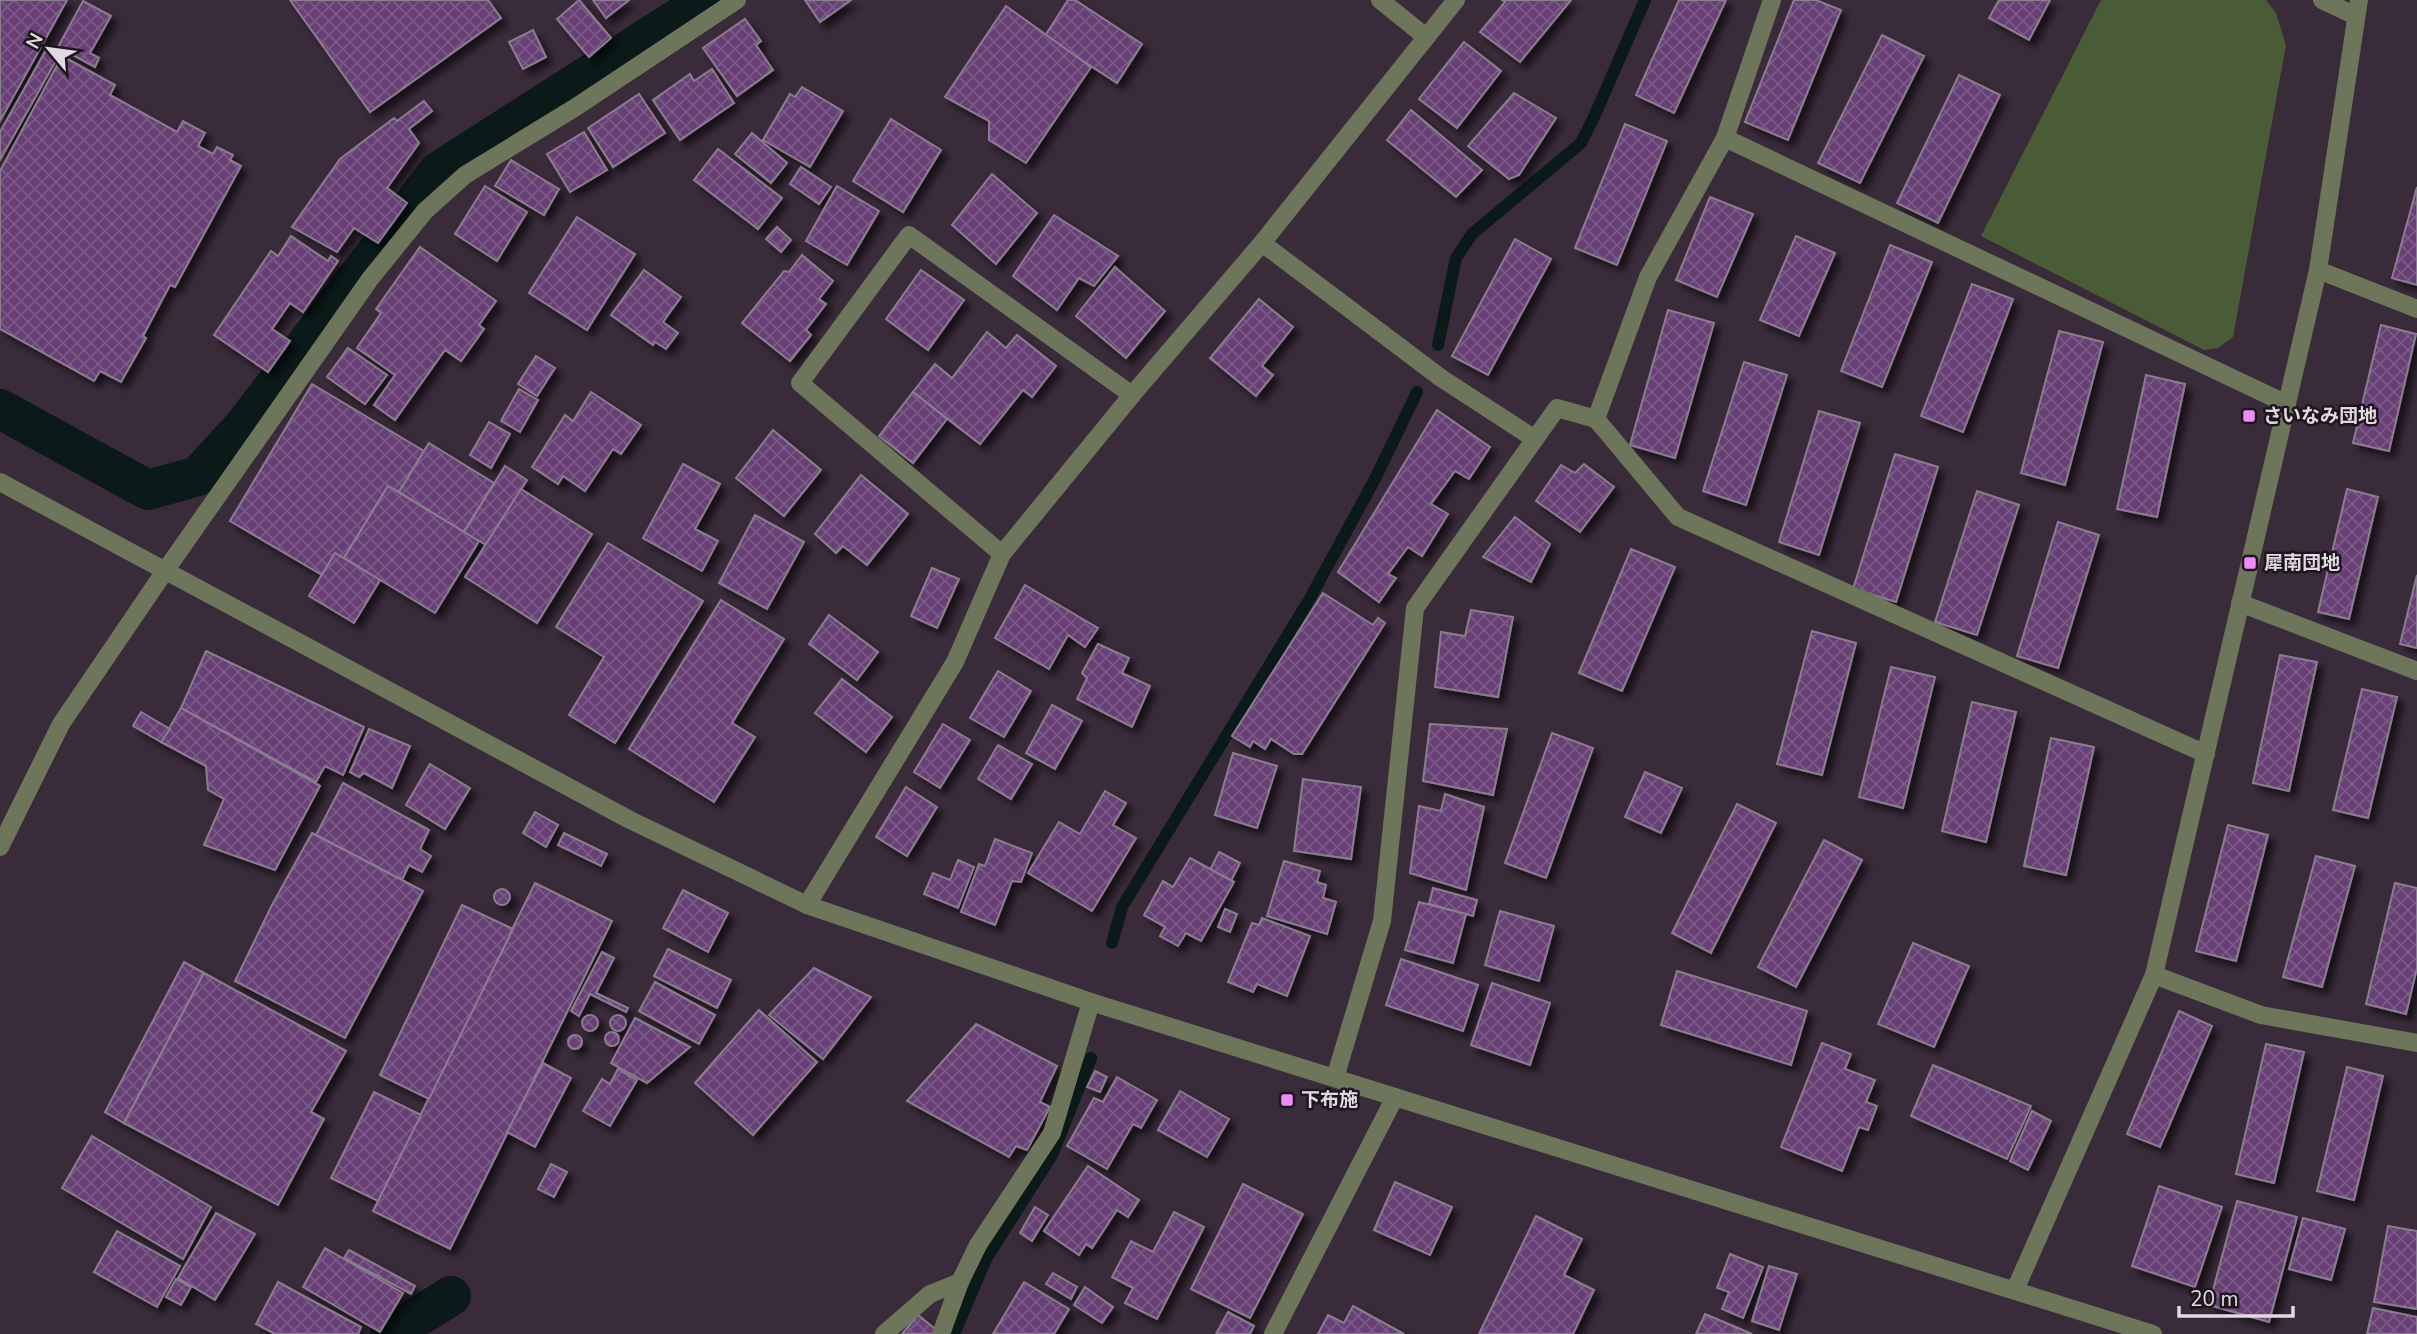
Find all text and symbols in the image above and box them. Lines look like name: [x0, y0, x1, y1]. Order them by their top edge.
north arrow: [14, 14, 84, 84]
text: N: [20, 29, 50, 54]
place label: さいなみ団地: [2263, 403, 2377, 429]
marker: さいなみ団地: [2241, 408, 2257, 424]
place label: 犀南団地: [2264, 550, 2340, 576]
marker: 犀南団地: [2242, 555, 2258, 571]
place label: 下布施: [1301, 1087, 1358, 1113]
marker: 下布施: [1279, 1092, 1295, 1108]
scale bar: [2179, 1274, 2293, 1318]
text: 20 m: [2190, 1285, 2239, 1313]

